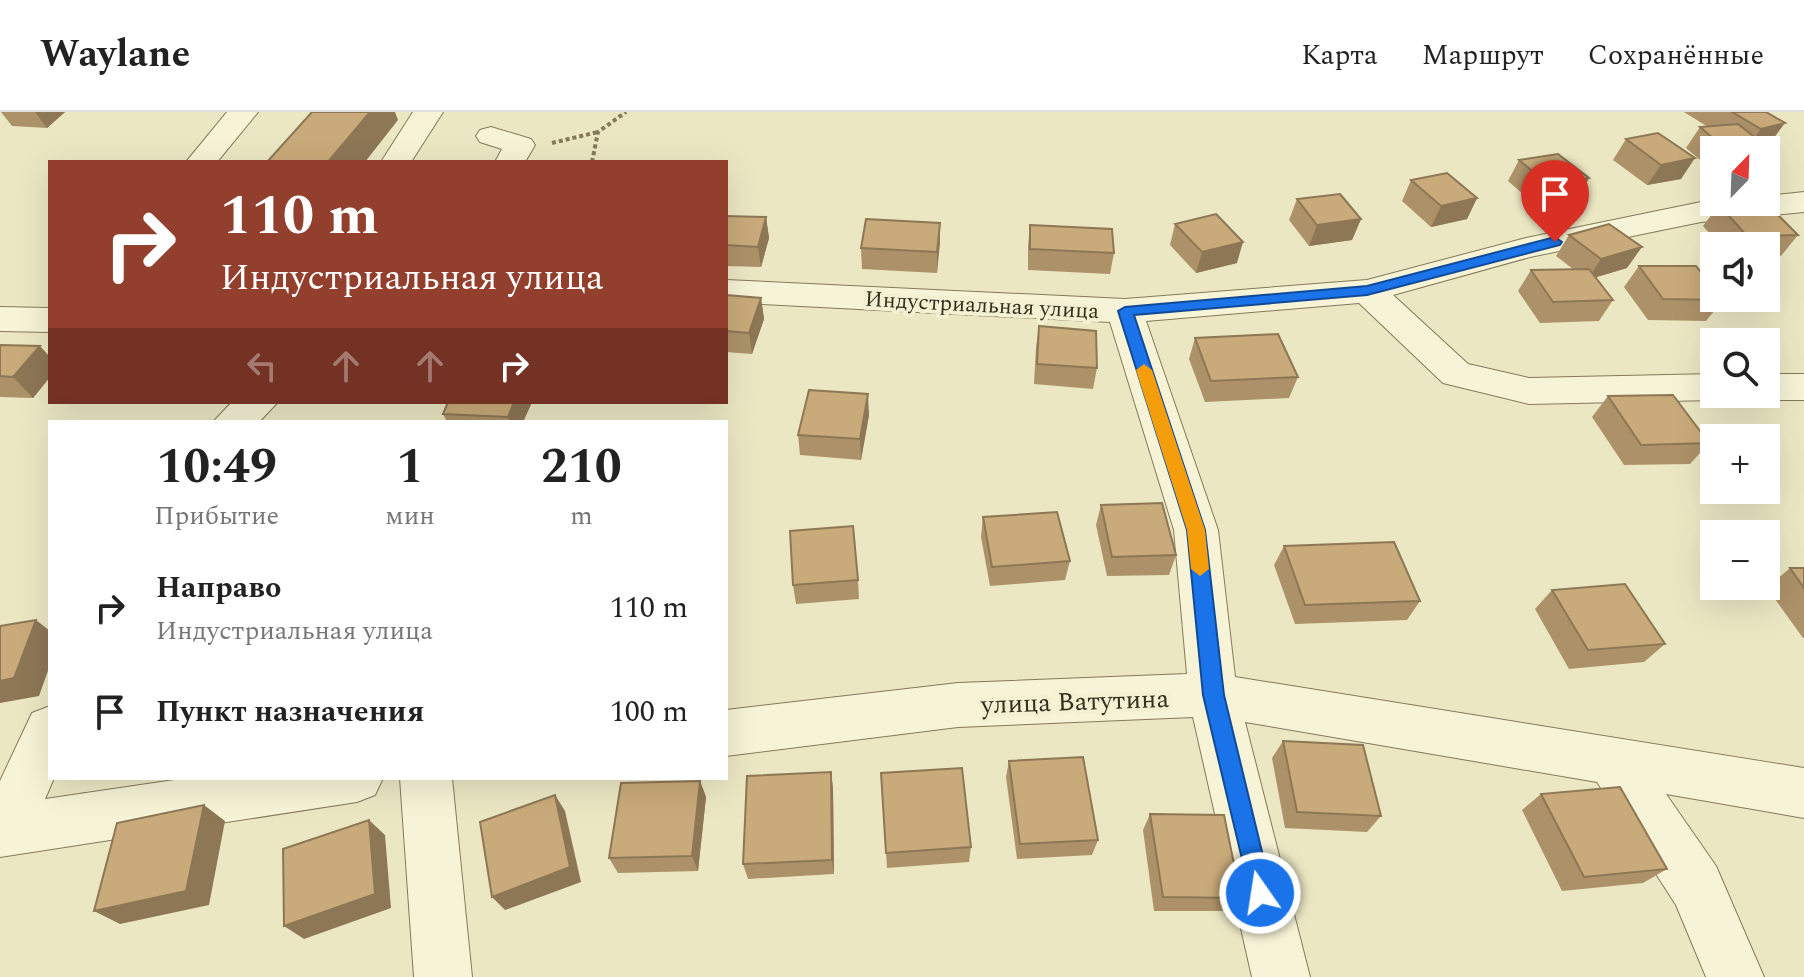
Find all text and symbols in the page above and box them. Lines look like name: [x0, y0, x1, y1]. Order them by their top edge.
text: Waylane: [40, 26, 190, 84]
text: Карта: [1301, 34, 1378, 77]
text: Маршрут: [1422, 34, 1544, 77]
text: Сохранённые: [1588, 34, 1764, 77]
north arrow: [1700, 136, 1780, 216]
map controls: [1700, 136, 1780, 600]
pin: [1521, 160, 1589, 242]
icon: arrive: [1533, 172, 1577, 216]
text: 110 m: [220, 174, 379, 259]
icon: right: [88, 192, 192, 296]
button: sound: [1700, 232, 1780, 312]
text: Индустриальная улица: [220, 251, 604, 306]
street label: Индустриальная улица: [864, 283, 1100, 328]
button: search: [1700, 328, 1780, 408]
icon: left: [240, 344, 284, 388]
icon: ahead: [324, 344, 368, 388]
icon: ahead: [408, 344, 452, 388]
icon: right: [492, 344, 536, 388]
button: +: [1700, 424, 1780, 504]
text: 10:49: [156, 431, 277, 504]
text: 1: [397, 431, 424, 504]
text: 210: [541, 431, 622, 504]
text: Прибытие: [154, 496, 279, 536]
text: мин: [385, 496, 435, 536]
text: m: [570, 496, 593, 536]
button: −: [1700, 520, 1780, 600]
text: Направо: [156, 565, 281, 611]
text: 110 m: [610, 585, 688, 631]
icon: right: [88, 586, 132, 630]
text: Индустриальная улица: [156, 611, 433, 651]
street label: улица Ватутина: [979, 679, 1170, 725]
text: Пункт назначения: [156, 689, 424, 735]
text: 100 m: [610, 689, 688, 735]
icon: arrive: [88, 690, 132, 734]
position arrow: [1218, 851, 1302, 935]

